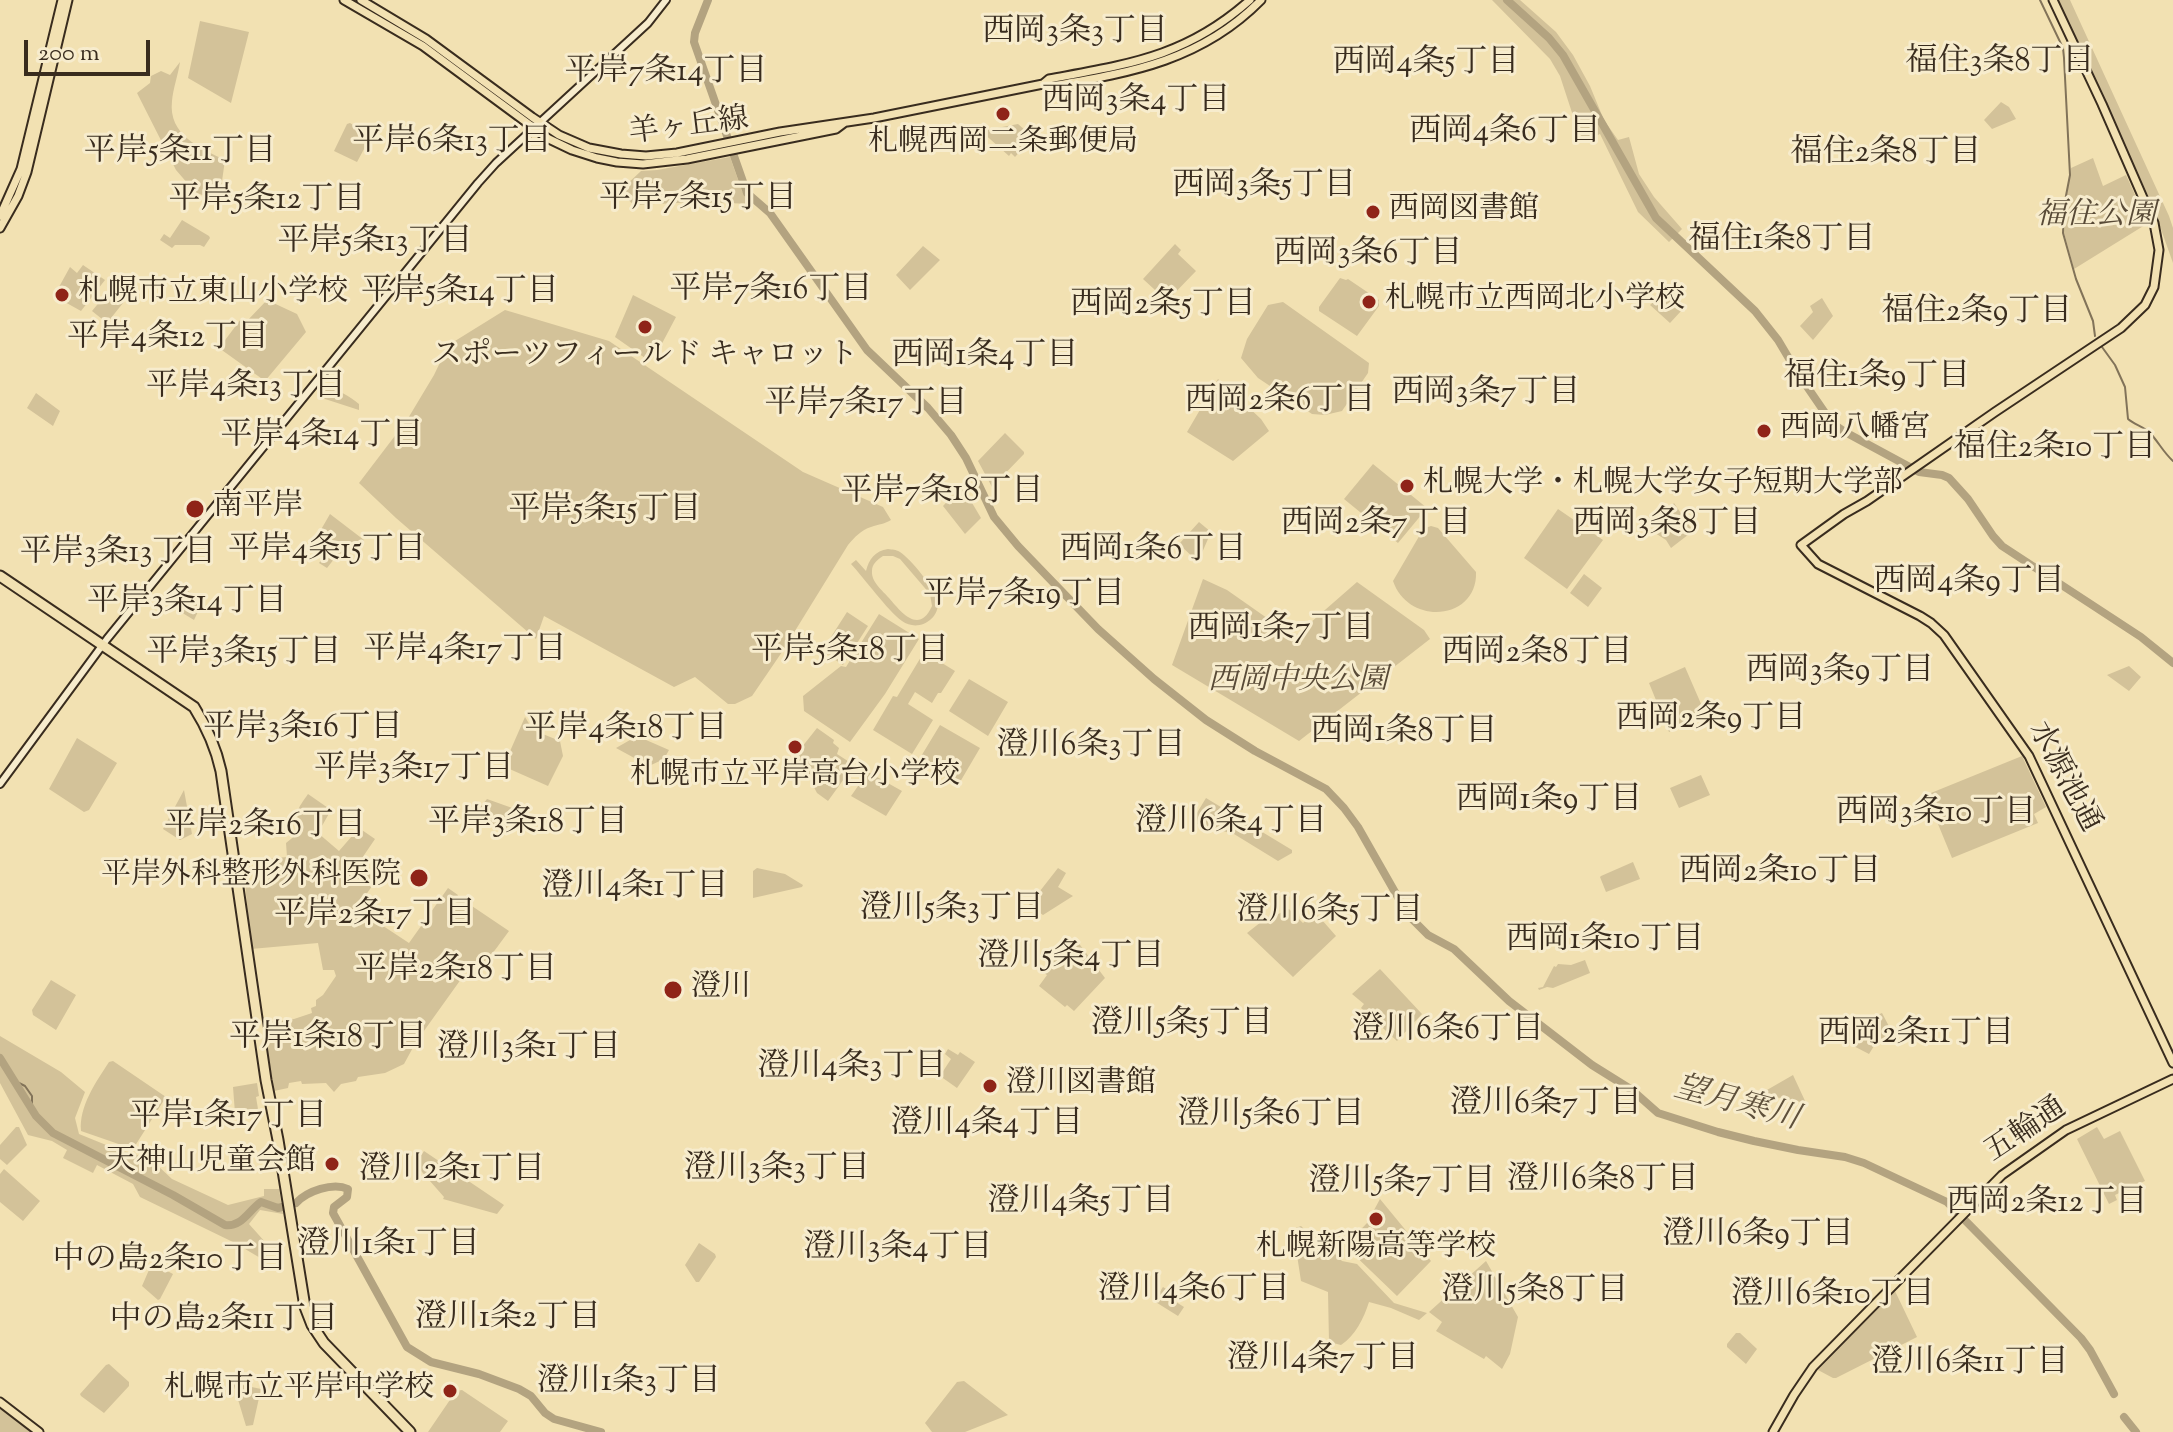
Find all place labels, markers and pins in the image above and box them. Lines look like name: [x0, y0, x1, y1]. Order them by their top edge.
marker: 札幌西岡二条郵便局: [994, 105, 1012, 123]
place label: 札幌西岡二条郵便局: [868, 127, 1138, 163]
place label: 西岡図書館: [1389, 194, 1539, 230]
marker: 西岡図書館: [1364, 203, 1382, 221]
place label: 札幌市立東山小学校: [78, 277, 348, 313]
place label: 札幌市立西岡北小学校: [1385, 284, 1685, 320]
marker: 札幌市立東山小学校: [53, 286, 71, 304]
marker: 札幌市立西岡北小学校: [1360, 293, 1378, 311]
marker: スポーツフィールド キャロット: [636, 318, 654, 336]
place label: スポーツフィールド キャロット: [432, 340, 858, 376]
place label: 西岡八幡宮: [1780, 413, 1930, 449]
marker: 西岡八幡宮: [1755, 422, 1773, 440]
place label: 札幌大学・札幌大学女子短期大学部: [1423, 468, 1903, 504]
marker: 札幌大学・札幌大学女子短期大学部: [1398, 477, 1416, 495]
place label: 南平岸: [213, 491, 303, 527]
marker: 南平岸: [184, 498, 206, 520]
marker: 札幌市立平岸高台小学校: [786, 738, 804, 756]
place label: 札幌市立平岸高台小学校: [630, 760, 960, 796]
place label: 平岸外科整形外科医院: [101, 860, 401, 896]
marker: 平岸外科整形外科医院: [408, 867, 430, 889]
place label: 澄川: [691, 972, 751, 1008]
marker: 澄川: [662, 979, 684, 1001]
place label: 澄川図書館: [1006, 1068, 1156, 1104]
marker: 澄川図書館: [981, 1077, 999, 1095]
place label: 天神山児童会館: [106, 1146, 316, 1182]
marker: 天神山児童会館: [323, 1155, 341, 1173]
marker: 札幌新陽高等学校: [1367, 1210, 1385, 1228]
place label: 札幌新陽高等学校: [1256, 1232, 1496, 1268]
place label: 札幌市立平岸中学校: [164, 1373, 434, 1409]
marker: 札幌市立平岸中学校: [441, 1382, 459, 1400]

